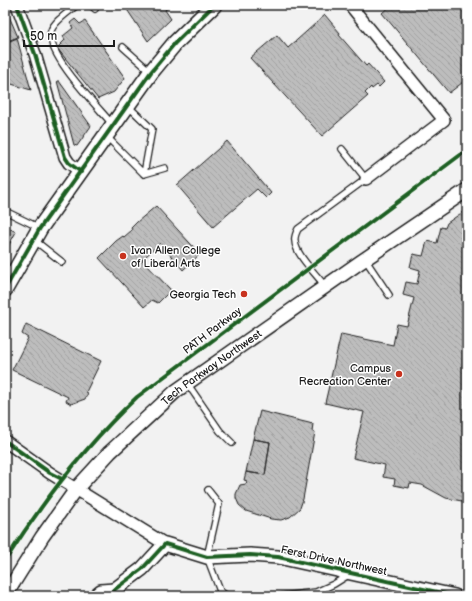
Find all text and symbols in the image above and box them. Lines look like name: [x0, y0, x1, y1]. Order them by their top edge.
scale bar: [24, 22, 114, 48]
text: 50 m: [30, 29, 57, 44]
place label: Ivan Allen College of Liberal Arts: [131, 244, 221, 270]
marker: Ivan Allen College of Liberal Arts: [118, 251, 128, 261]
place label: Georgia Tech: [170, 288, 236, 301]
marker: Georgia Tech: [239, 289, 249, 299]
street label: PATH Parkway: [180, 304, 244, 357]
street label: Tech Parkway Northwest: [159, 327, 265, 408]
place label: Campus Recreation Center: [299, 362, 392, 388]
marker: Campus Recreation Center: [394, 369, 404, 379]
street label: Ferst Drive Northwest: [280, 543, 389, 578]

